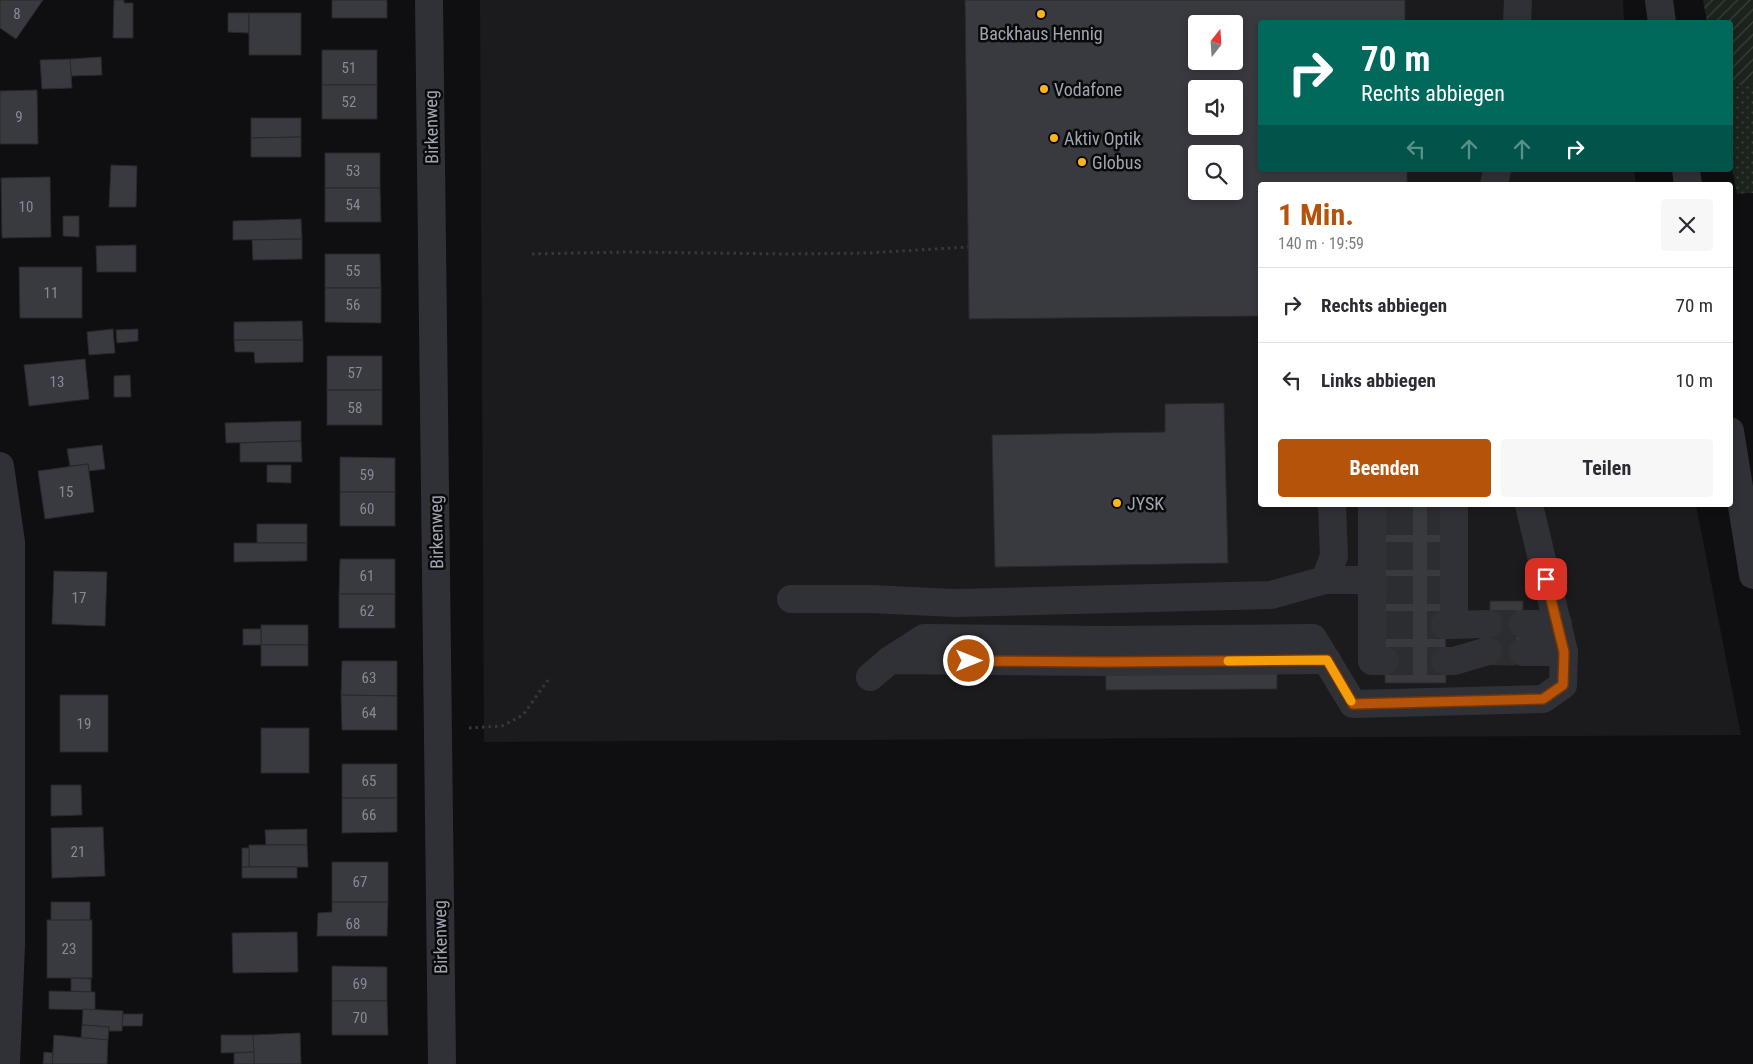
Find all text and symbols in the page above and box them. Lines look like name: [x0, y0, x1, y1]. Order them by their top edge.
house number: 8: [13, 5, 21, 23]
marker: Backhaus Hennig: [1035, 8, 1047, 20]
north arrow: [1188, 15, 1242, 70]
map controls: [1188, 15, 1243, 200]
place label: Backhaus Hennig: [979, 23, 1103, 44]
text: 70 m: [1361, 39, 1430, 80]
icon: right: [1278, 40, 1343, 105]
house number: 51: [342, 59, 356, 77]
place label: Vodafone: [1054, 79, 1122, 100]
button: sound: [1188, 80, 1243, 135]
text: Rechts abbiegen: [1361, 81, 1505, 106]
marker: Vodafone: [1038, 83, 1050, 95]
street label: Birkenweg: [420, 90, 442, 164]
house number: 52: [342, 93, 356, 111]
house number: 9: [15, 108, 23, 126]
place label: Aktiv Optik: [1064, 128, 1141, 149]
marker: Aktiv Optik: [1048, 132, 1060, 144]
icon: left: [1402, 135, 1430, 163]
icon: ahead: [1455, 135, 1483, 163]
icon: ahead: [1508, 135, 1536, 163]
icon: right: [1561, 135, 1589, 163]
button: search: [1188, 145, 1243, 200]
place label: Globus: [1092, 152, 1142, 173]
marker: Globus: [1076, 156, 1088, 168]
house number: 53: [346, 162, 360, 180]
house number: 54: [346, 196, 360, 214]
text: 1 Min.: [1278, 197, 1354, 232]
house number: 10: [19, 198, 33, 216]
button: close: [1661, 199, 1713, 251]
text: 140 m · 19:59: [1278, 234, 1364, 253]
house number: 55: [346, 262, 360, 280]
house number: 11: [44, 284, 58, 302]
icon: right: [1278, 291, 1306, 319]
text: Rechts abbiegen: [1321, 294, 1447, 317]
text: 70 m: [1676, 294, 1713, 317]
house number: 56: [346, 296, 360, 314]
house number: 57: [348, 364, 362, 382]
icon: left: [1278, 366, 1306, 394]
text: Links abbiegen: [1321, 369, 1436, 392]
text: 10 m: [1676, 369, 1713, 392]
house number: 13: [50, 373, 64, 391]
house number: 58: [348, 399, 362, 417]
button: Beenden: [1278, 439, 1491, 497]
button: Teilen: [1501, 439, 1713, 497]
house number: 59: [360, 466, 374, 484]
house number: 15: [59, 483, 73, 501]
place label: JYSK: [1127, 493, 1164, 514]
street label: Birkenweg: [425, 495, 447, 569]
marker: JYSK: [1111, 497, 1123, 509]
house number: 60: [360, 500, 374, 518]
pin: [1525, 558, 1567, 600]
icon: arrive: [1532, 565, 1560, 593]
house number: 61: [360, 567, 374, 585]
house number: 17: [72, 589, 86, 607]
house number: 62: [360, 602, 374, 620]
position arrow: [942, 634, 994, 686]
house number: 63: [362, 669, 376, 687]
house number: 64: [362, 704, 376, 722]
house number: 19: [77, 715, 91, 733]
house number: 65: [362, 772, 376, 790]
house number: 66: [362, 806, 376, 824]
house number: 21: [71, 843, 85, 861]
house number: 67: [353, 873, 367, 891]
street label: Birkenweg: [429, 900, 451, 974]
house number: 68: [346, 915, 360, 933]
house number: 23: [62, 940, 76, 958]
house number: 69: [353, 975, 367, 993]
house number: 70: [353, 1009, 367, 1027]

